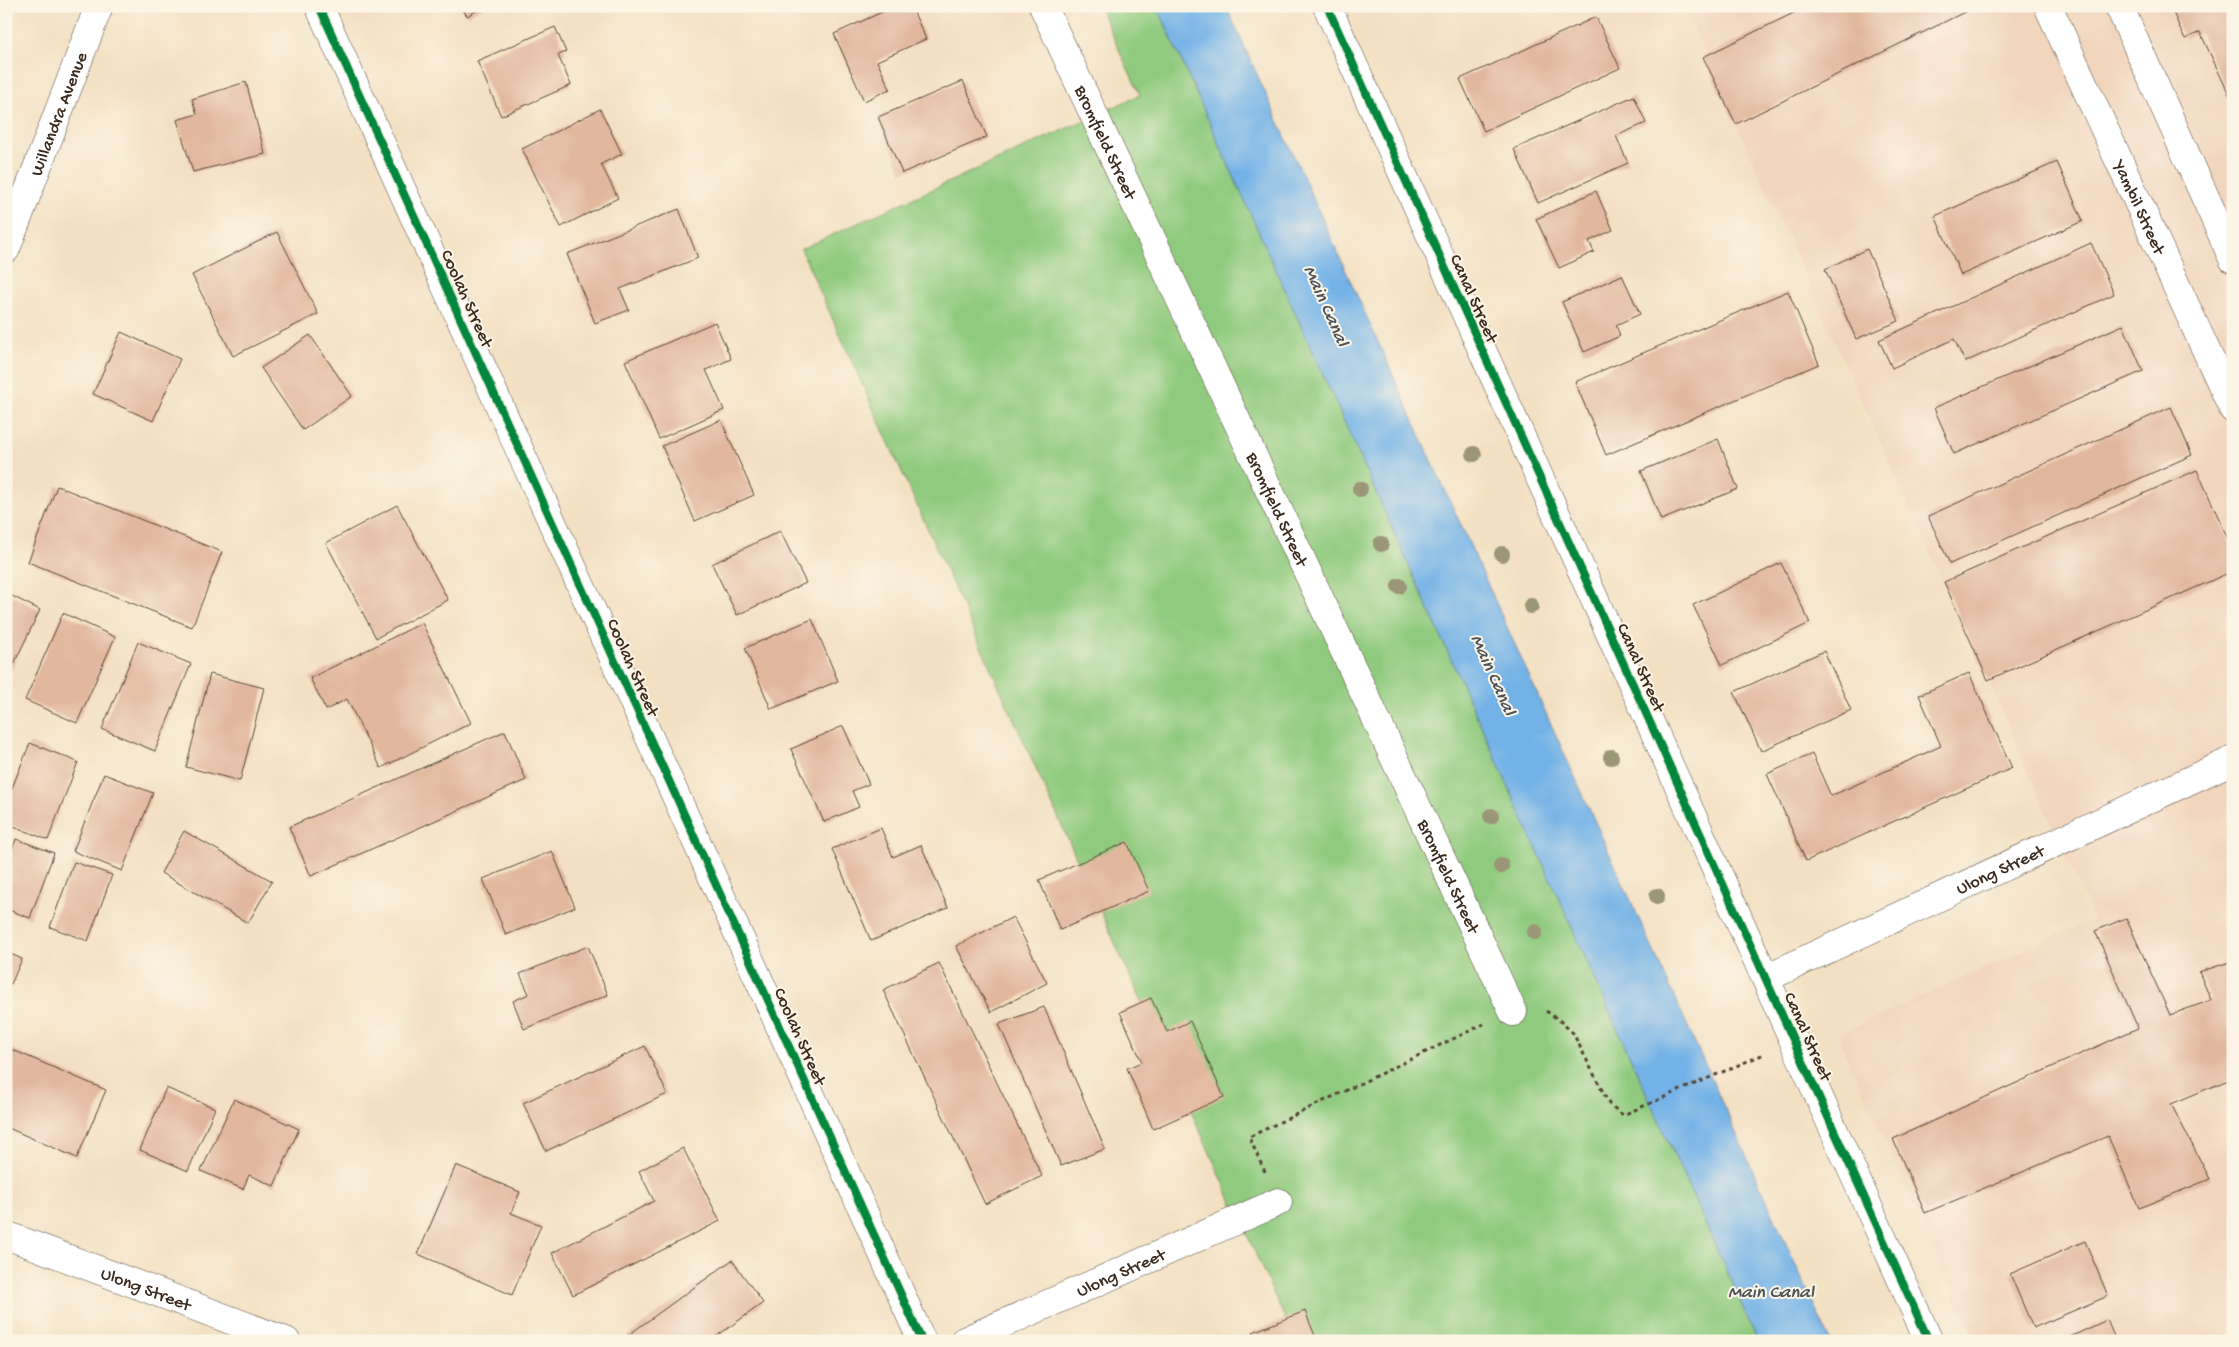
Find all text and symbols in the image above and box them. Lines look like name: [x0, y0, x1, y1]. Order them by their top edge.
street label: Willandra Avenue: [27, 49, 94, 179]
street label: Bromfield Street: [1068, 82, 1141, 205]
street label: Yambil Street: [2107, 156, 2169, 260]
street label: Coolah Street: [435, 247, 497, 352]
street label: Canal Street: [1444, 252, 1502, 348]
water label: Main Canal: [1297, 262, 1354, 352]
street label: Bromfield Street: [1240, 449, 1312, 572]
street label: Coolah Street: [601, 616, 663, 721]
street label: Canal Street: [1611, 621, 1669, 717]
water label: Main Canal: [1464, 631, 1521, 721]
street label: Bromfield Street: [1411, 816, 1483, 939]
street label: Ulong Street: [1953, 841, 2050, 901]
street label: Coolah Street: [768, 985, 830, 1090]
street label: Canal Street: [1778, 990, 1836, 1086]
street label: Ulong Street: [1074, 1245, 1170, 1303]
street label: Ulong Street: [97, 1264, 195, 1318]
water label: Main Canal: [1728, 1282, 1816, 1305]

